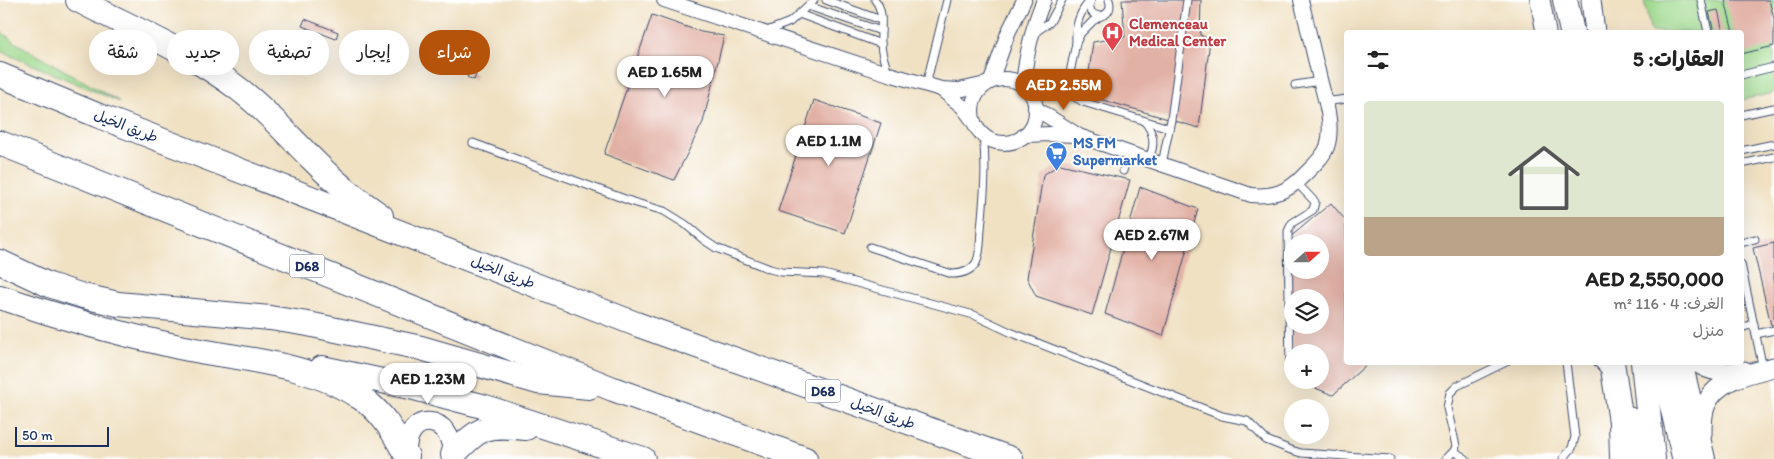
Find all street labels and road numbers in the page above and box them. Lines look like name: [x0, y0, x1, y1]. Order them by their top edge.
street label: طريق الخيل: [91, 105, 161, 147]
street label: طريق الخيل: [468, 251, 538, 293]
road number: D68: [290, 255, 324, 278]
road number: D68: [806, 380, 840, 402]
street label: طريق الخيل: [848, 393, 918, 433]

